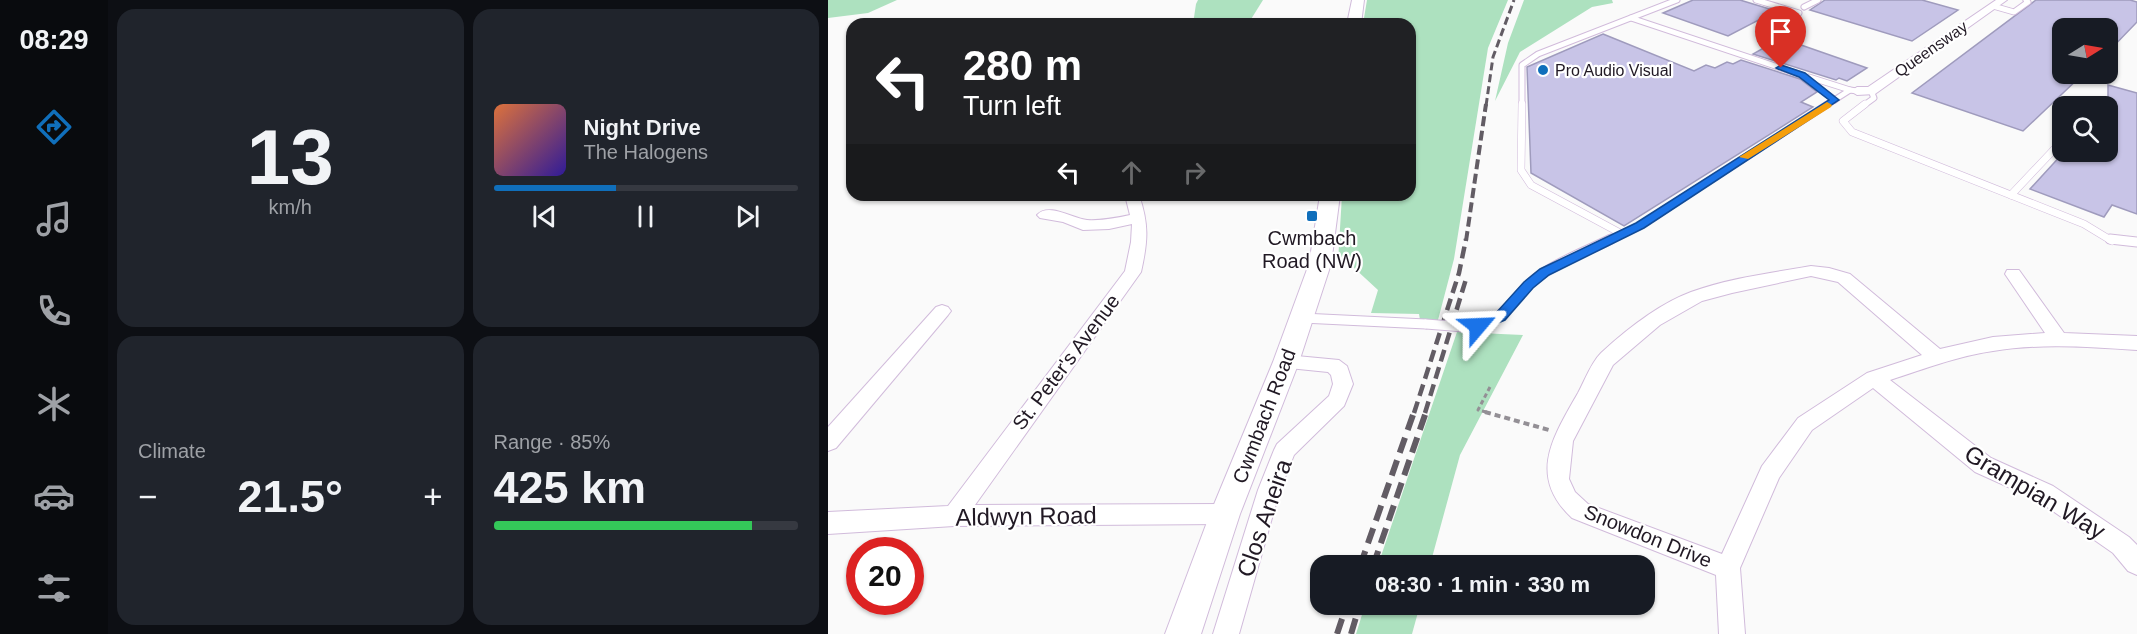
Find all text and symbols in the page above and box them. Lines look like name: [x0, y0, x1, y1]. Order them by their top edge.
pin: [1755, 6, 1806, 68]
icon: arrive: [1764, 15, 1797, 48]
street label: Queensway: [1892, 18, 1970, 80]
north arrow: [2052, 18, 2118, 84]
map controls: [2052, 18, 2118, 162]
text: 08:29: [19, 25, 89, 55]
icon: left: [864, 42, 942, 120]
text: 280 m: [963, 42, 1082, 89]
place label: Pro Audio Visual: [1555, 62, 1672, 79]
marker: Pro Audio Visual: [1536, 63, 1550, 77]
text: Turn left: [963, 91, 1061, 121]
button: search: [2052, 96, 2118, 162]
icon: directions: [33, 106, 75, 148]
text: 13: [247, 113, 334, 201]
text: Night Drive: [584, 115, 701, 140]
text: The Halogens: [584, 141, 708, 163]
icon: left: [1052, 156, 1085, 189]
icon: ahead: [1115, 156, 1148, 189]
icon: right: [1178, 156, 1211, 189]
text: km/h: [269, 196, 312, 218]
icon: music: [33, 198, 75, 240]
icon: previous: [528, 200, 561, 233]
icon: pause: [629, 200, 662, 233]
icon: next: [731, 200, 764, 233]
marker: Cwmbach Road (NW): [1305, 209, 1319, 223]
place label: Cwmbach Road (NW): [1262, 227, 1362, 272]
icon: phone: [33, 290, 75, 332]
street label: St. Peter's Avenue: [1008, 290, 1124, 434]
position arrow: [1446, 294, 1510, 358]
street label: Cwmbach Road: [1228, 346, 1300, 486]
icon: climate: [33, 383, 75, 425]
text: Range · 85%: [494, 431, 610, 453]
street label: Grampian Way: [1960, 439, 2110, 545]
text: Climate: [138, 440, 206, 462]
street label: Clos Aneira: [1231, 455, 1297, 580]
text: 425 km: [494, 462, 646, 513]
text: 21.5°: [237, 471, 343, 522]
icon: car: [33, 475, 75, 517]
text: −: [138, 478, 157, 515]
text: +: [423, 478, 443, 515]
street label: Snowdon Drive: [1581, 500, 1715, 572]
street label: Aldwyn Road: [955, 501, 1097, 531]
speed limit sign: 20: [846, 537, 924, 615]
icon: filters: [33, 567, 75, 609]
text: 08:30 · 1 min · 330 m: [1375, 572, 1590, 597]

